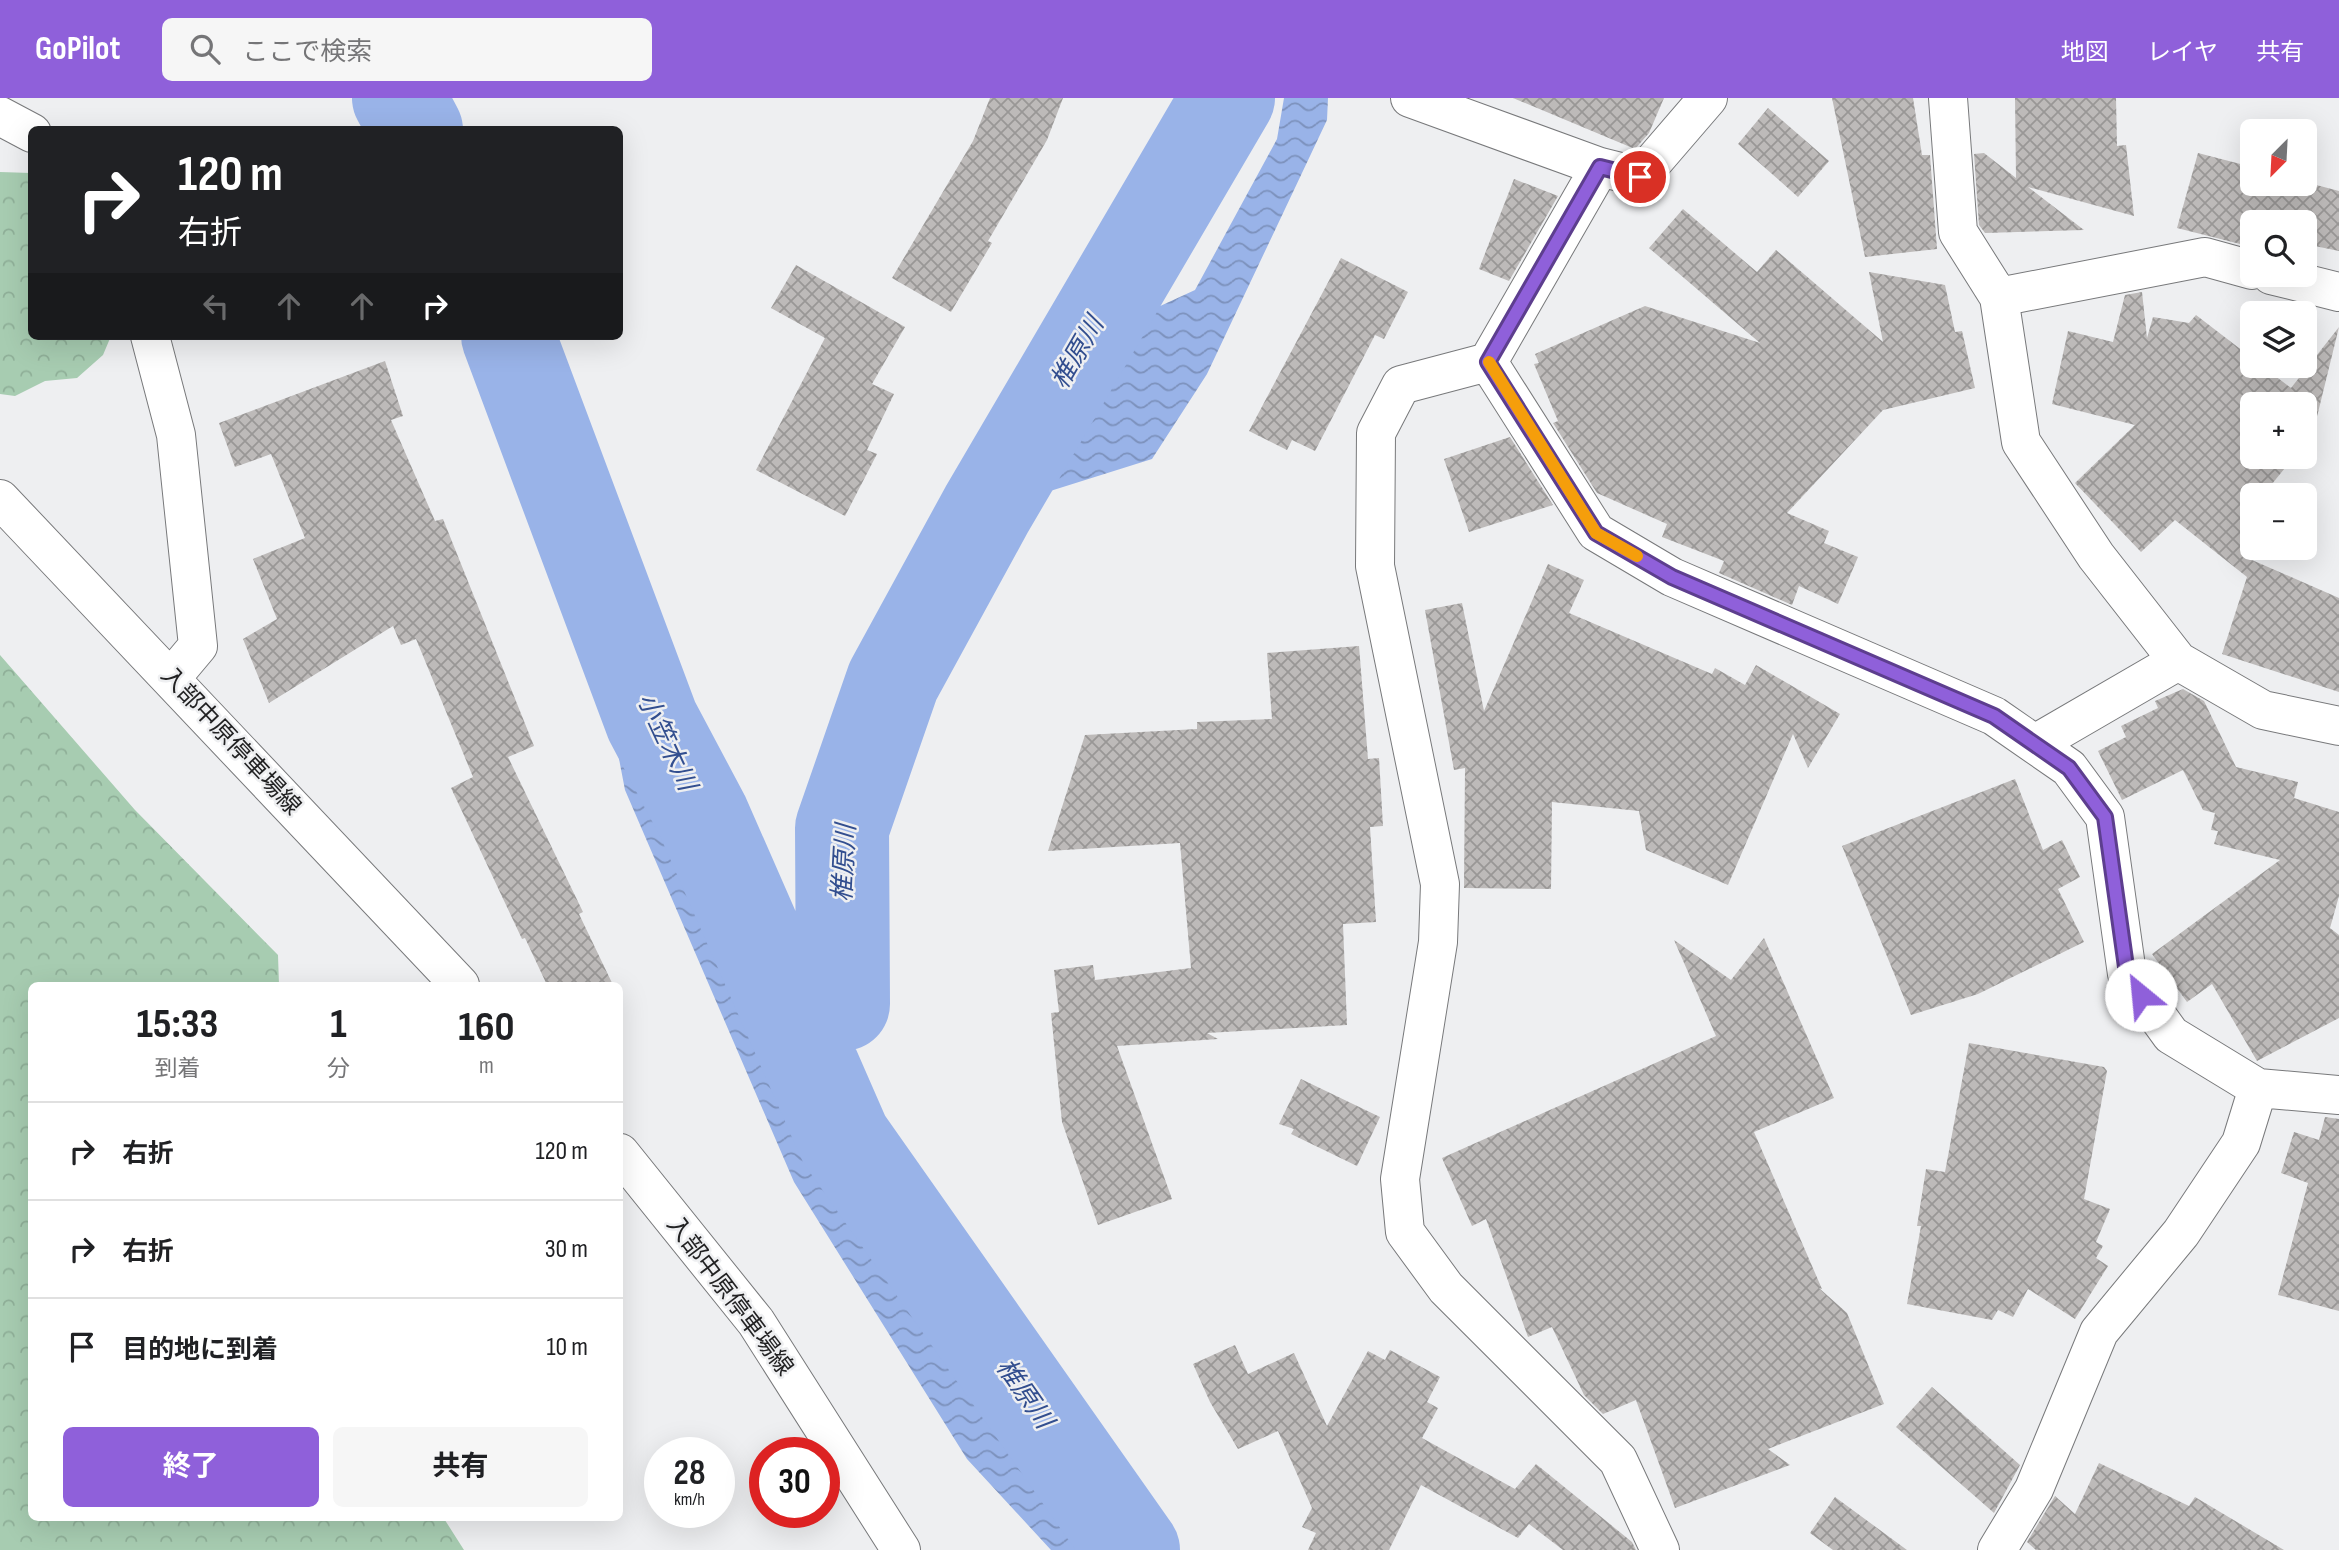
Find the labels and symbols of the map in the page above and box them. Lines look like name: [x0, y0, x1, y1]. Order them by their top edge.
north arrow: [2240, 119, 2317, 196]
pin: [1610, 147, 1670, 207]
water label: 椎原川: [1045, 309, 1112, 395]
street label: 入部中原停車場線: [155, 661, 307, 821]
water label: 小笠木川: [630, 688, 703, 798]
water label: 椎原川: [827, 820, 863, 903]
position arrow: [2104, 958, 2178, 1032]
street label: 入部中原停車場線: [661, 1211, 799, 1381]
water label: 椎原川: [989, 1353, 1061, 1437]
speed limit sign: 30: [749, 1437, 840, 1528]

